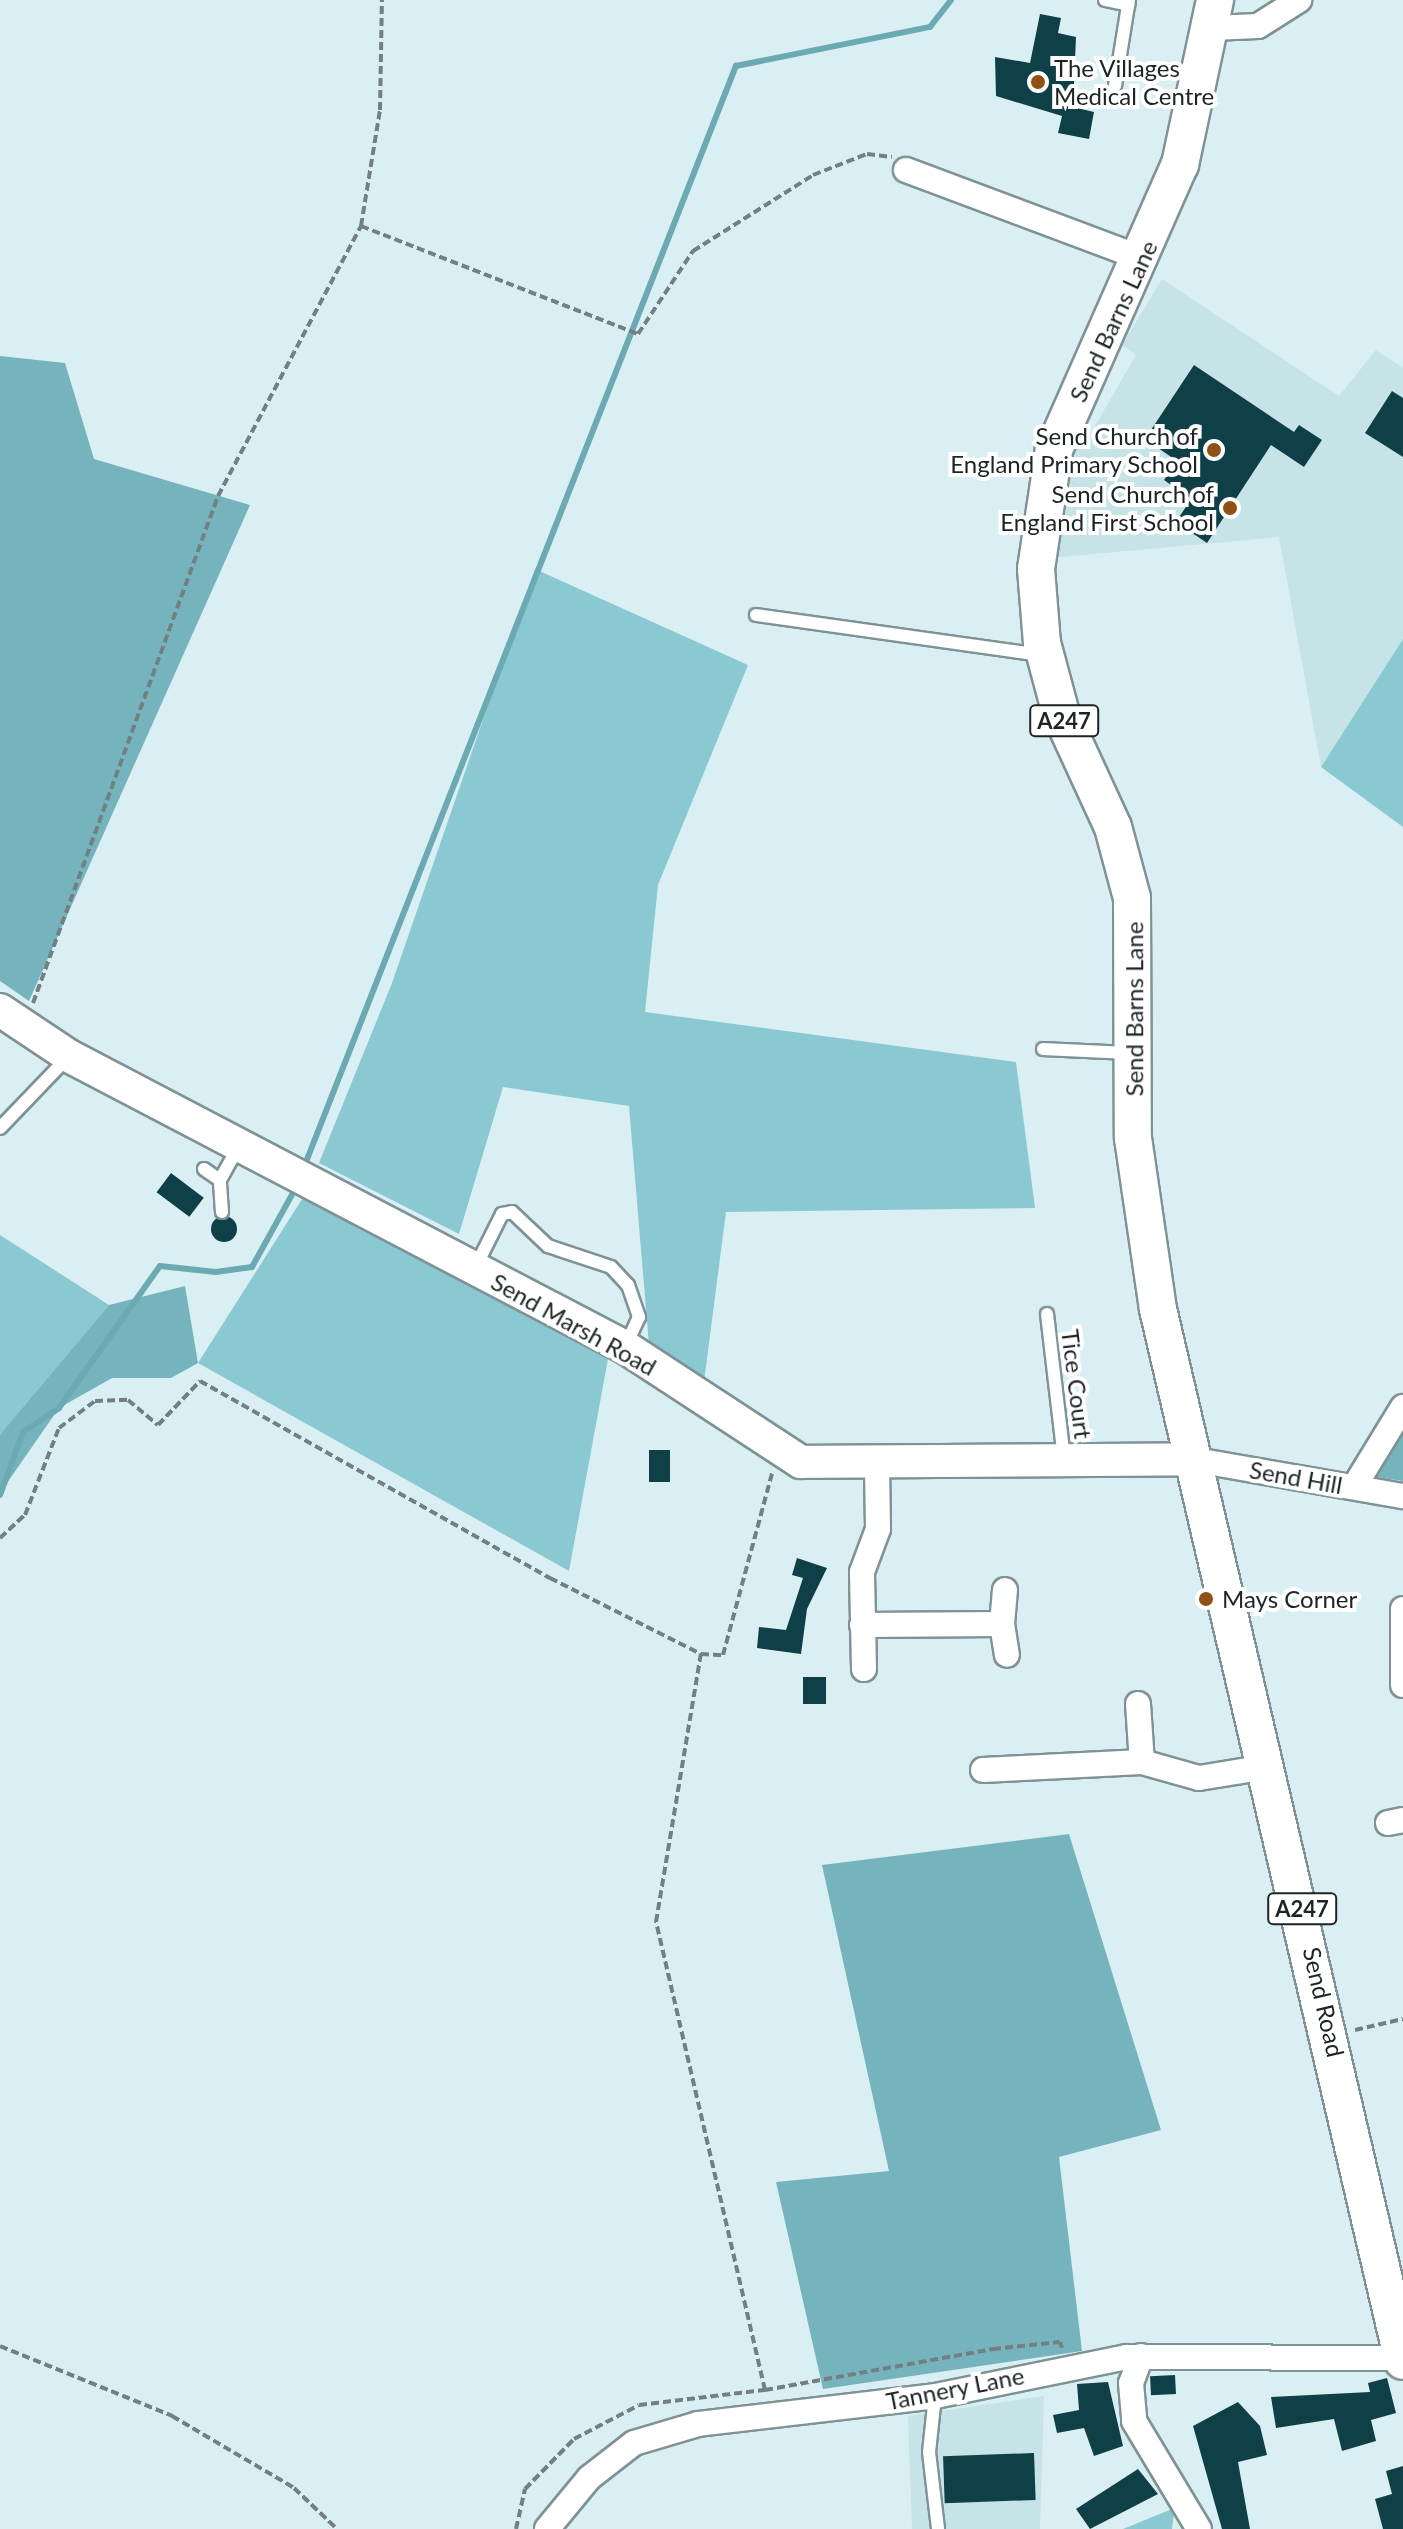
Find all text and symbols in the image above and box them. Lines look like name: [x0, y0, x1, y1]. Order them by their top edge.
place label: The Villages Medical Centre: [1054, 54, 1214, 110]
marker: The Villages Medical Centre: [1029, 73, 1047, 91]
street label: Send Barns Lane: [1063, 236, 1163, 406]
place label: Send Church of England Primary School: [950, 422, 1198, 478]
marker: Send Church of England Primary School: [1205, 441, 1223, 459]
place label: Send Church of England First School: [1000, 480, 1214, 536]
marker: Send Church of England First School: [1221, 499, 1239, 517]
road number: A247: [1028, 703, 1100, 739]
street label: Send Barns Lane: [1120, 922, 1148, 1096]
street label: Send Marsh Road: [486, 1267, 662, 1381]
street label: Tice Court: [1056, 1328, 1098, 1440]
street label: Send Hill: [1247, 1455, 1345, 1499]
place label: Mays Corner: [1222, 1585, 1357, 1613]
marker: Mays Corner: [1197, 1590, 1215, 1608]
road number: A247: [1266, 1891, 1338, 1927]
street label: Send Road: [1297, 1944, 1351, 2060]
street label: Tannery Lane: [883, 2360, 1027, 2416]

